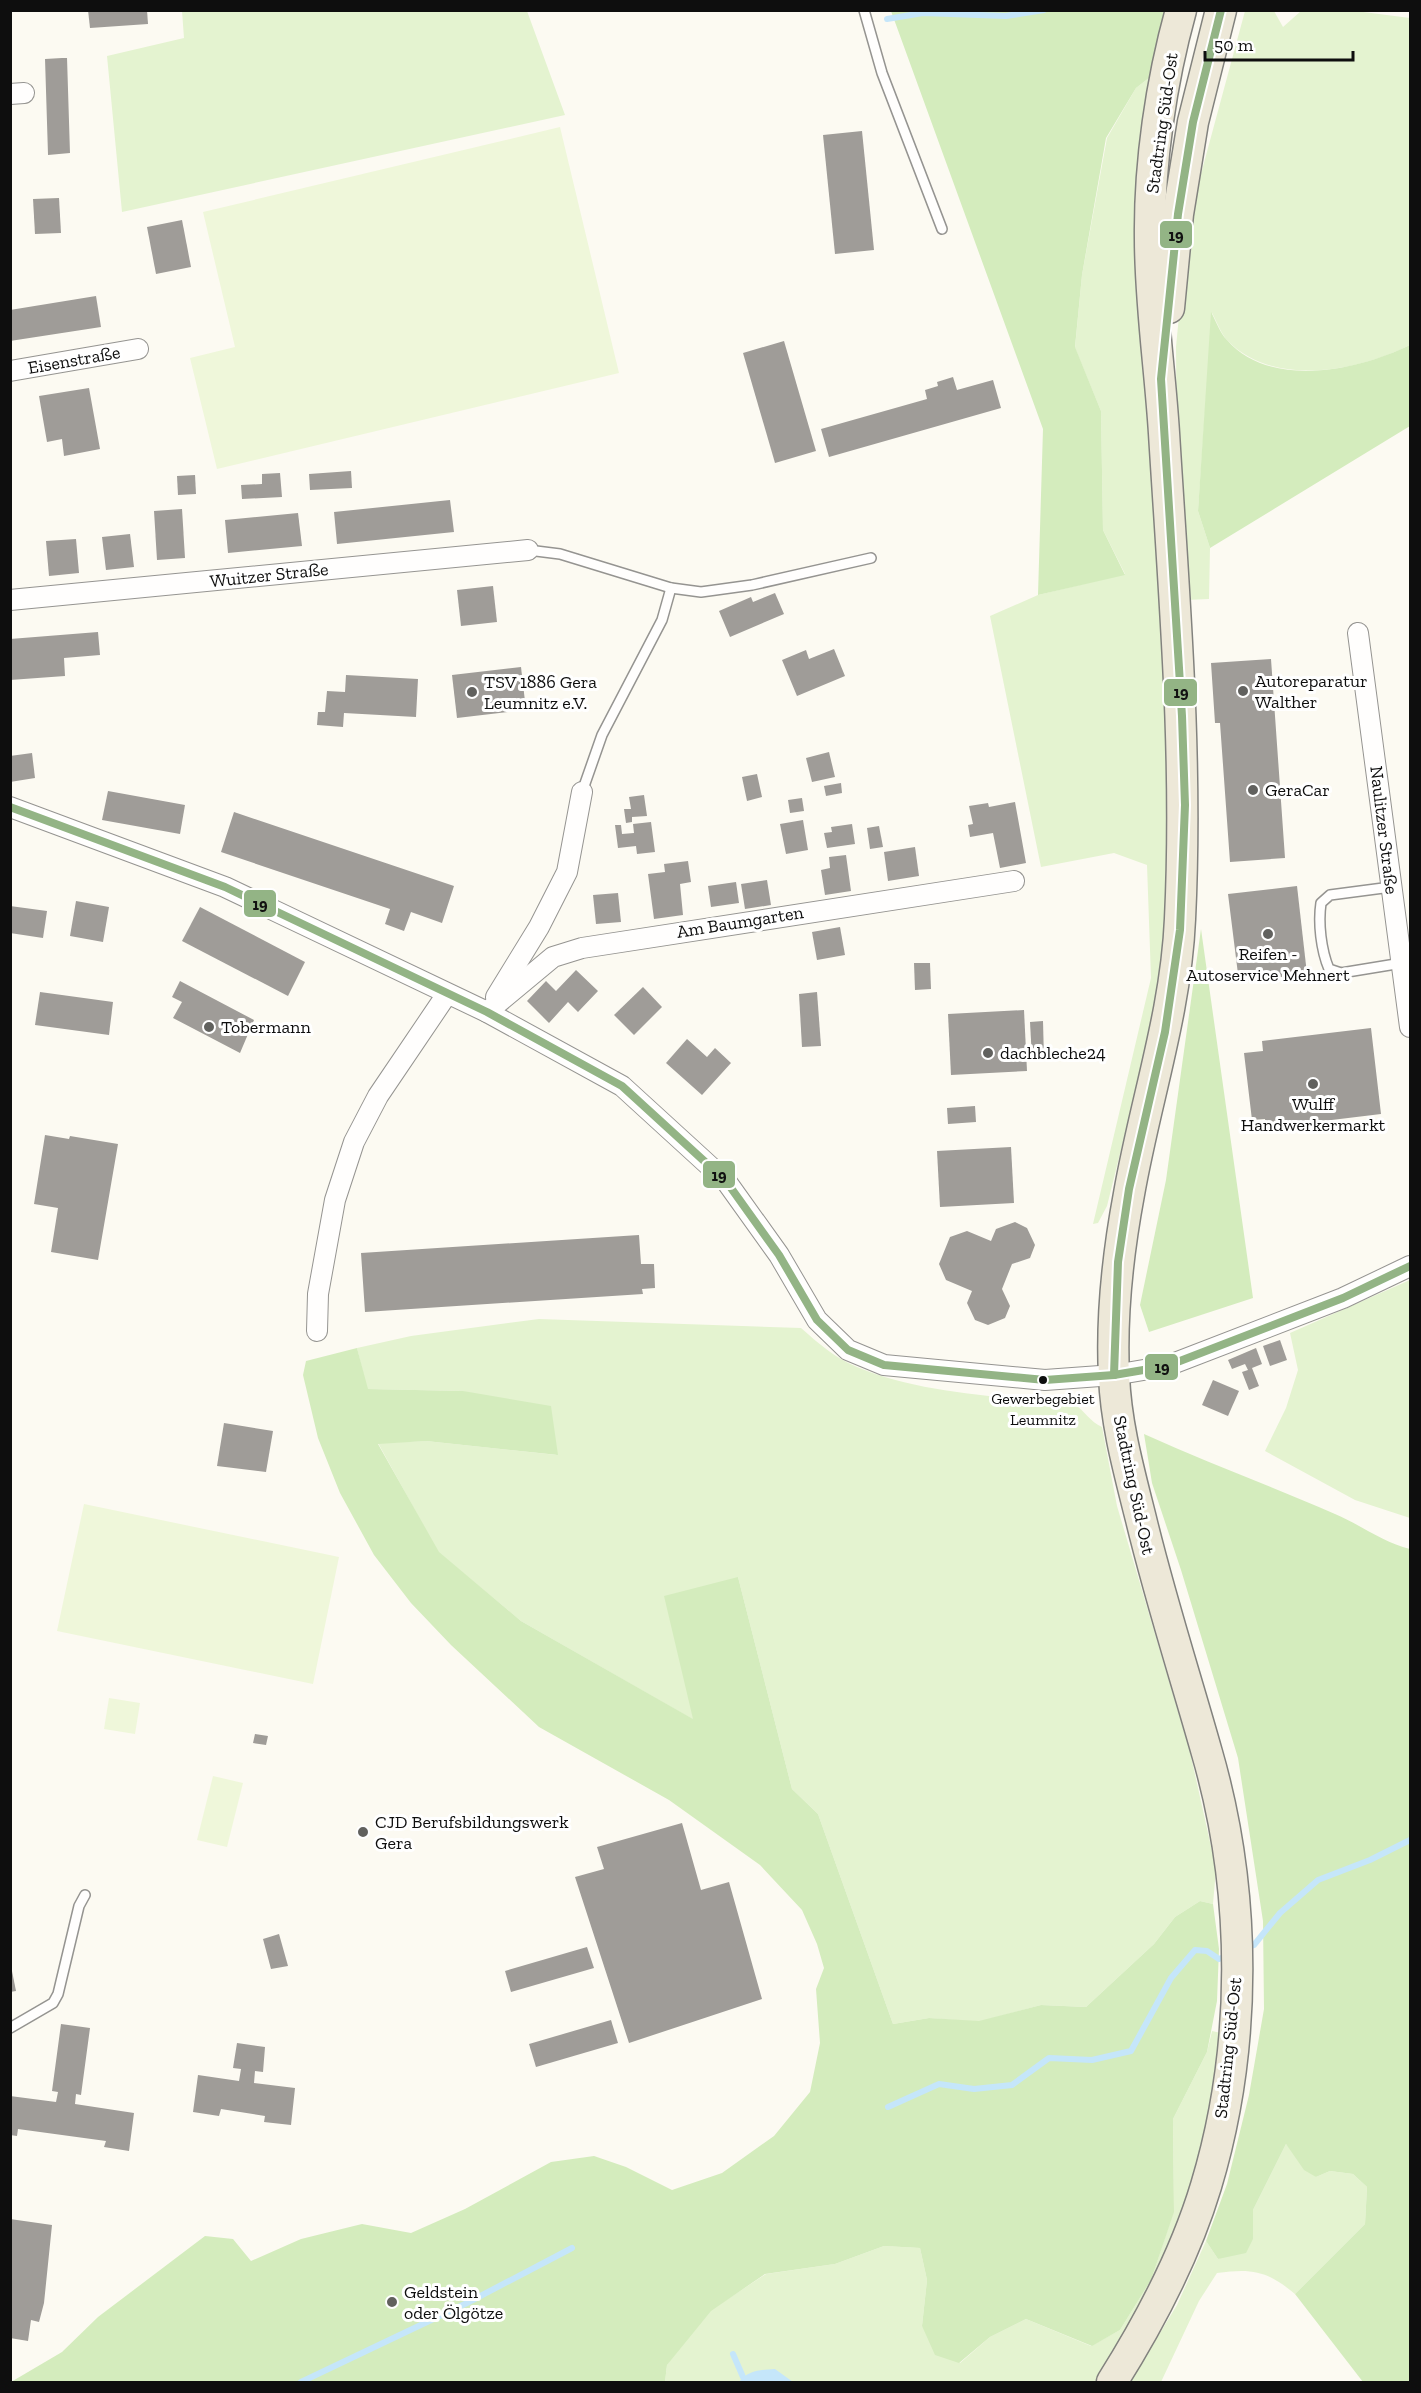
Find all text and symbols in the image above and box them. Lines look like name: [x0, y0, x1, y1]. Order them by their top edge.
scale bar: [1205, 24, 1354, 62]
text: 50 m: [1214, 34, 1254, 56]
street label: Stadtring Süd-Ost: [1141, 51, 1183, 195]
line badge: 19: [1159, 220, 1193, 249]
text: 19: [1168, 226, 1184, 245]
street label: Eisenstraße: [26, 341, 122, 379]
street label: Wuitzer Straße: [209, 558, 329, 592]
place label: Autoreparatur Walther: [1255, 670, 1368, 713]
place label: TSV 1886 Gera Leumnitz e.V.: [484, 671, 597, 714]
line badge: 19: [1163, 678, 1198, 707]
text: 19: [1173, 683, 1189, 702]
marker: Autoreparatur Walther: [1236, 684, 1250, 698]
marker: TSV 1886 Gera Leumnitz e.V.: [465, 685, 479, 699]
street label: Naulitzer Straße: [1365, 765, 1403, 895]
place label: GeraCar: [1265, 779, 1330, 801]
marker: GeraCar: [1246, 783, 1260, 797]
line badge: 19: [243, 889, 277, 918]
text: 19: [252, 895, 268, 914]
street label: Am Baumgarten: [675, 901, 806, 943]
marker: Reifen - Autoservice Mehnert: [1261, 927, 1275, 941]
place label: Reifen - Autoservice Mehnert: [1186, 943, 1350, 986]
place label: Tobermann: [221, 1016, 311, 1038]
marker: Tobermann: [202, 1020, 216, 1034]
place label: dachbleche24: [1000, 1042, 1106, 1064]
marker: dachbleche24: [981, 1046, 995, 1060]
marker: Wulff Handwerkermarkt: [1306, 1077, 1320, 1091]
place label: Wulff Handwerkermarkt: [1241, 1093, 1386, 1136]
line badge: 19: [702, 1160, 736, 1189]
text: 19: [711, 1166, 727, 1185]
line badge: 19: [1144, 1353, 1179, 1381]
text: 19: [1154, 1358, 1170, 1377]
marker: Gewerbegebiet Leumnitz: [1037, 1374, 1049, 1386]
place label: Gewerbegebiet Leumnitz: [991, 1389, 1095, 1429]
street label: Stadtring Süd-Ost: [1109, 1413, 1160, 1557]
place label: CJD Berufsbildungswerk Gera: [375, 1811, 569, 1854]
marker: CJD Berufsbildungswerk Gera: [356, 1825, 370, 1839]
street label: Stadtring Süd-Ost: [1210, 1976, 1246, 2120]
place label: Geldstein oder Ölgötze: [404, 2281, 503, 2324]
marker: Geldstein oder Ölgötze: [385, 2295, 399, 2309]

